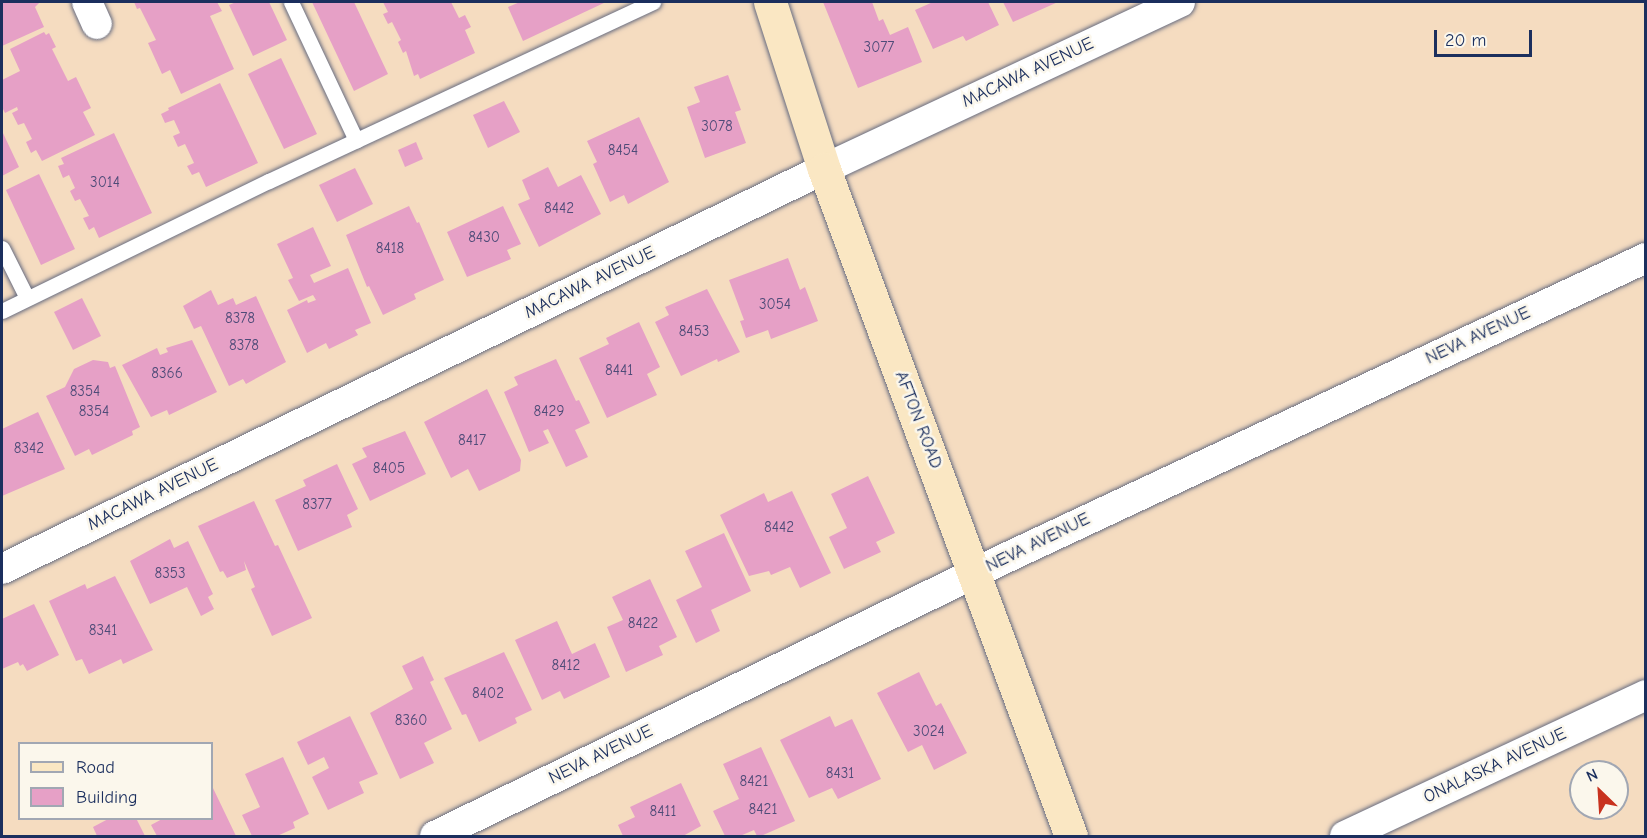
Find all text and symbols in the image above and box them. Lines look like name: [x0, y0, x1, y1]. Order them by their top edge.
scale bar: [1437, 18, 1534, 56]
text: 20 m: [1445, 30, 1486, 51]
street label: MACAWA AVENUE: [959, 33, 1097, 113]
house number: 3077: [864, 39, 894, 57]
house number: 3078: [701, 118, 733, 136]
house number: 8454: [608, 142, 638, 160]
house number: 3014: [90, 174, 120, 192]
house number: 8442: [544, 200, 574, 218]
house number: 8430: [468, 229, 500, 247]
house number: 8418: [376, 240, 404, 258]
street label: MACAWA AVENUE: [521, 242, 659, 324]
house number: 3054: [759, 296, 791, 314]
street label: NEVA AVENUE: [1422, 302, 1534, 370]
house number: 8378: [225, 310, 255, 328]
house number: 8453: [679, 323, 709, 341]
house number: 8378: [229, 337, 259, 355]
house number: 8441: [605, 362, 633, 380]
house number: 8366: [151, 365, 183, 383]
street label: AFTON ROAD: [890, 368, 946, 472]
house number: 8354: [70, 383, 100, 401]
house number: 8354: [79, 403, 109, 421]
house number: 8429: [534, 403, 564, 421]
house number: 8417: [458, 432, 486, 450]
house number: 8342: [14, 440, 44, 458]
street label: MACAWA AVENUE: [84, 454, 222, 536]
house number: 8405: [373, 460, 405, 478]
house number: 8377: [302, 496, 332, 514]
street label: NEVA AVENUE: [982, 509, 1094, 577]
house number: 8442: [764, 519, 794, 537]
house number: 8353: [154, 565, 186, 583]
house number: 8422: [628, 615, 658, 633]
house number: 8341: [89, 622, 117, 640]
house number: 8412: [552, 657, 580, 675]
house number: 8402: [472, 685, 504, 703]
house number: 8360: [395, 712, 427, 730]
street label: NEVA AVENUE: [545, 721, 657, 789]
house number: 3024: [913, 723, 945, 741]
street label: ONALASKA AVENUE: [1420, 723, 1570, 809]
legend: [18, 742, 213, 820]
text: Road: [76, 757, 115, 778]
north arrow: [1569, 760, 1629, 820]
house number: 8431: [826, 765, 854, 783]
text: N: [1584, 765, 1601, 786]
house number: 8421: [740, 773, 768, 791]
text: Building: [76, 787, 138, 808]
house number: 8421: [749, 801, 777, 819]
house number: 8411: [650, 803, 676, 821]

